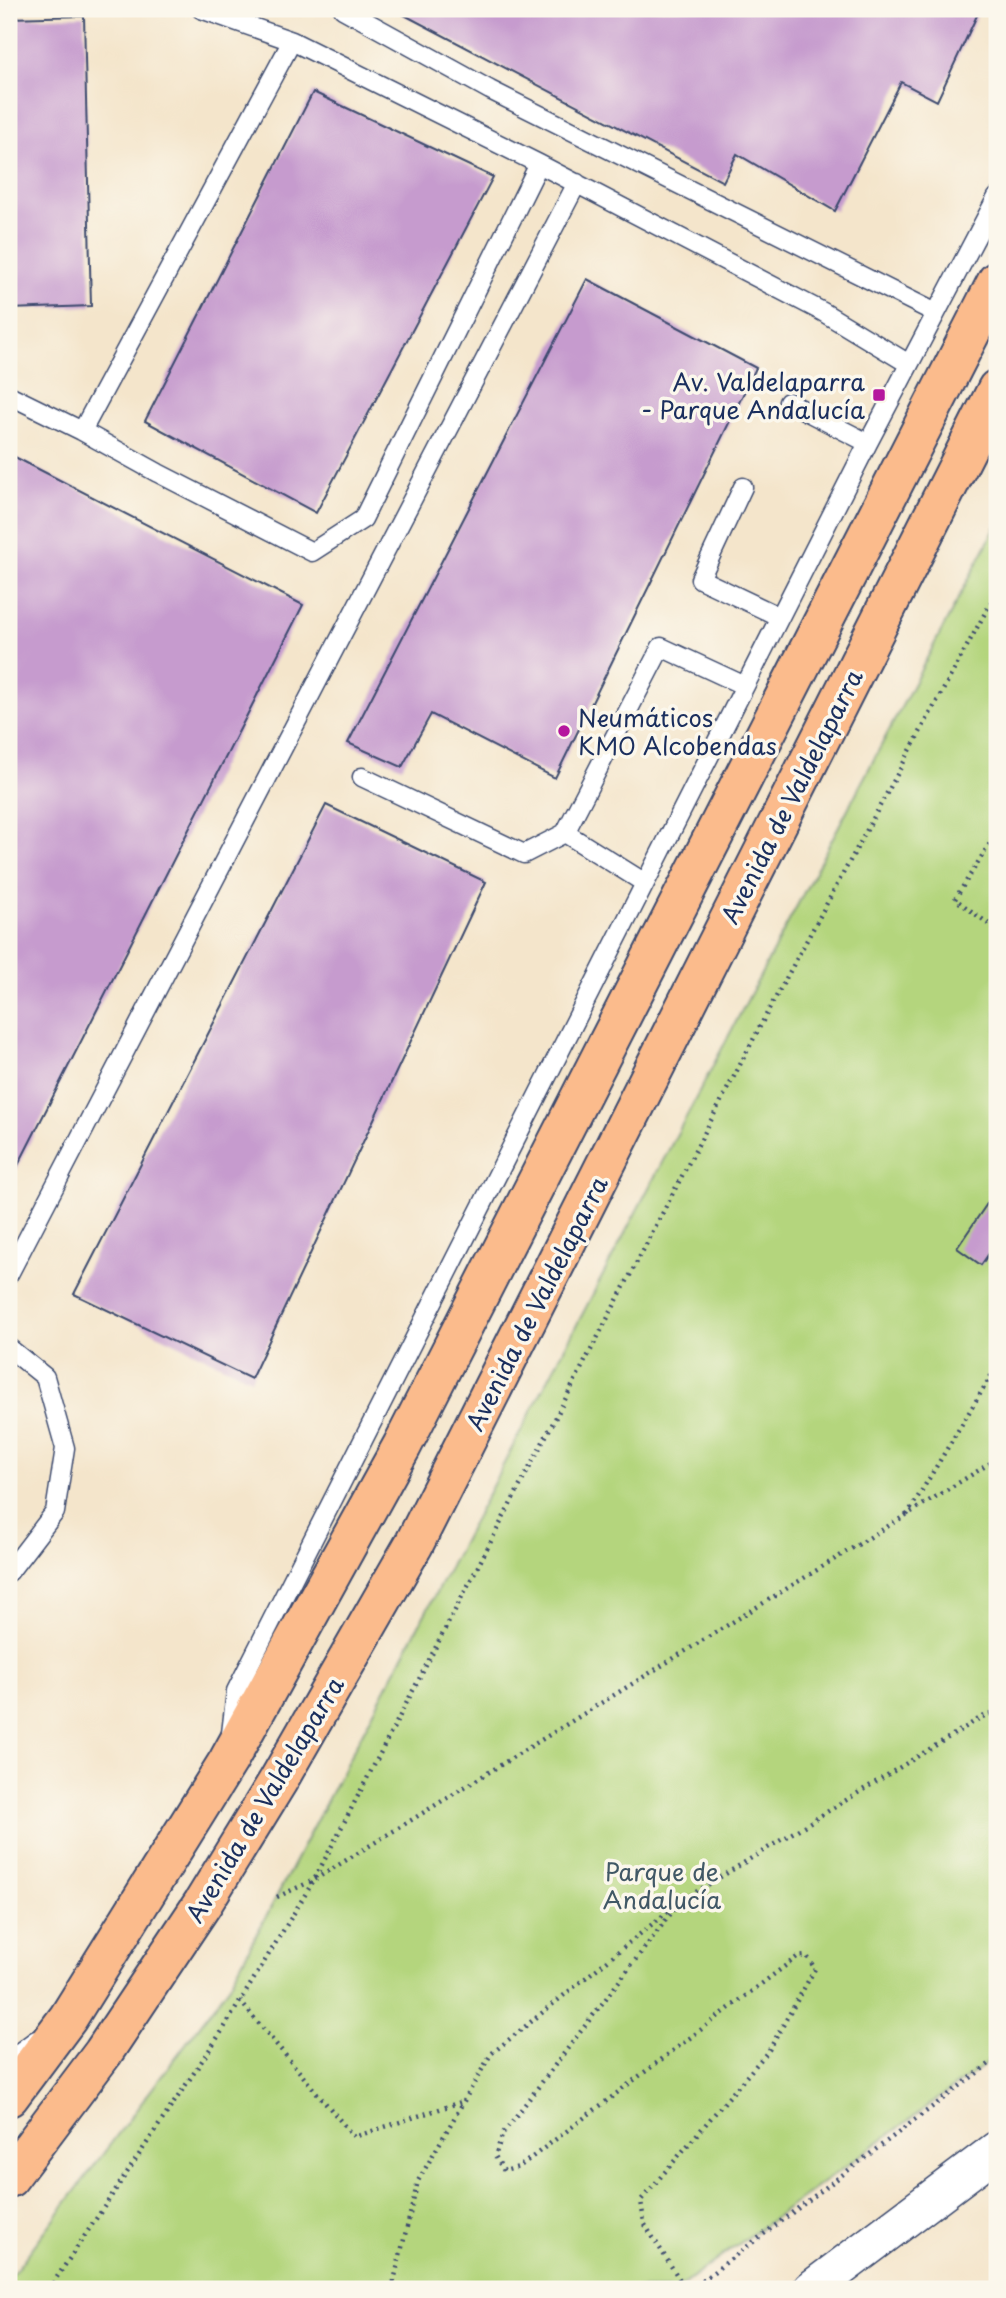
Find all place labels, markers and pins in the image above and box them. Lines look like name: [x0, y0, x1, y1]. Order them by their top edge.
place label: Av. Valdelaparra - Parque Andalucía: [641, 363, 865, 427]
marker: Av. Valdelaparra - Parque Andalucía: [871, 387, 887, 403]
place label: Neumáticos KM0 Alcobendas: [578, 699, 777, 763]
marker: Neumáticos KM0 Alcobendas: [556, 723, 572, 739]

